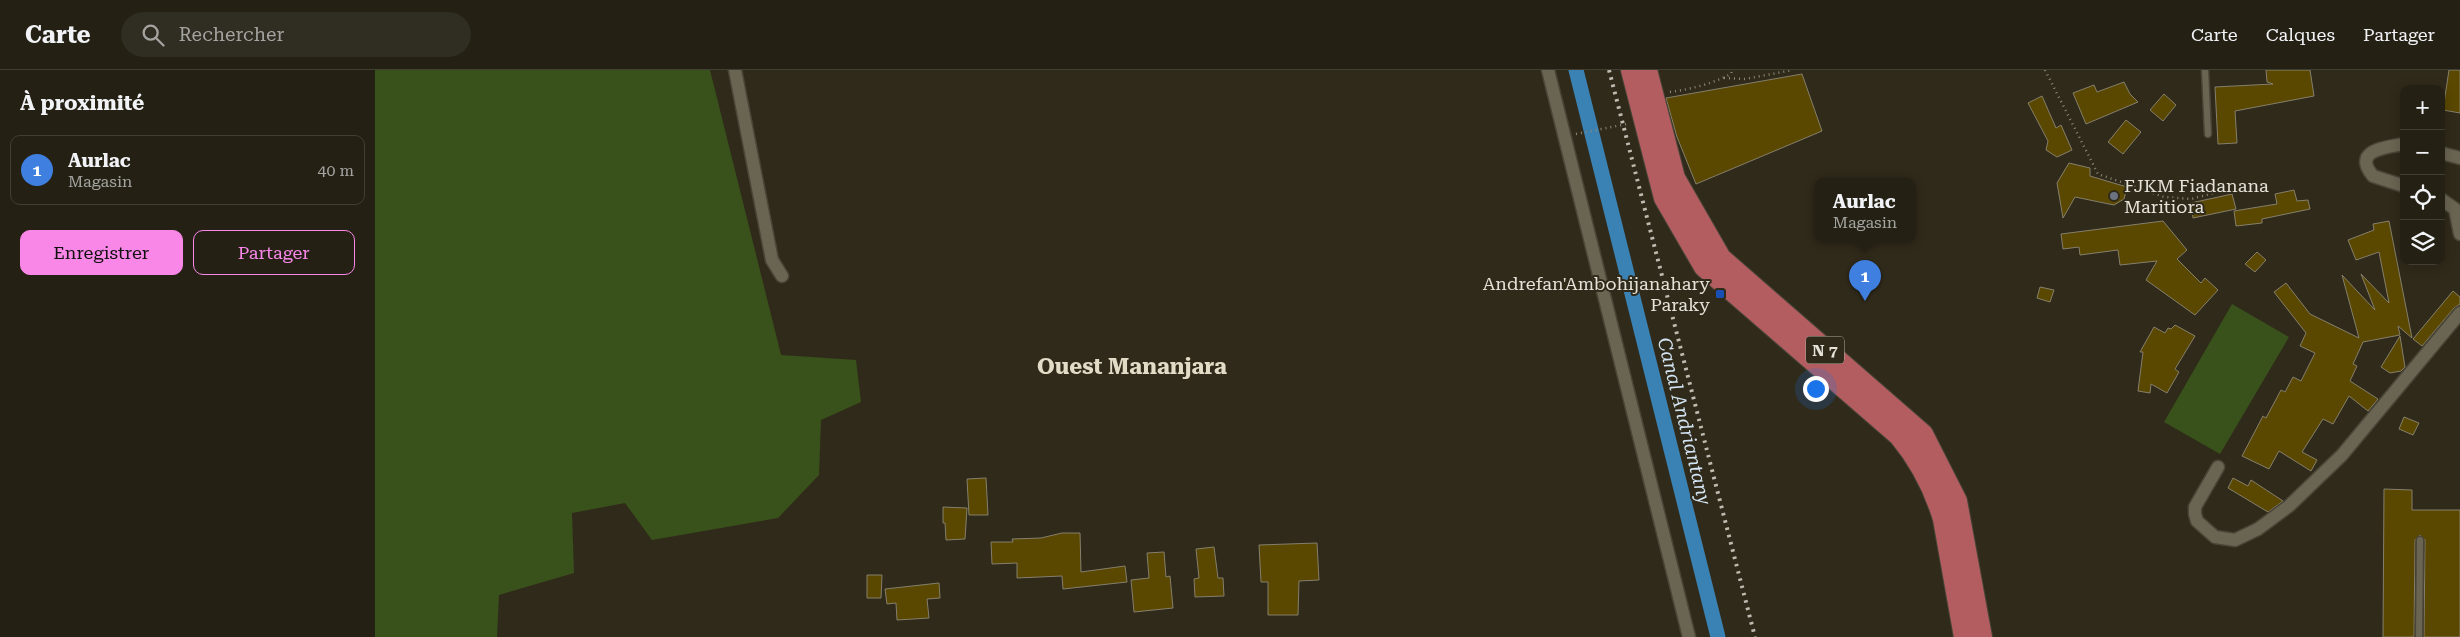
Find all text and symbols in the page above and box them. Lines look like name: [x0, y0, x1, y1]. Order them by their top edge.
search box: [121, 12, 471, 57]
text: Carte: [25, 21, 91, 49]
icon: search: [139, 21, 167, 49]
text: Rechercher: [179, 23, 284, 46]
text: Carte: [2191, 24, 2238, 45]
text: Calques: [2266, 24, 2335, 45]
text: Partager: [2363, 24, 2435, 45]
map controls: [2400, 85, 2445, 265]
button: +: [2400, 85, 2445, 130]
text: À proximité: [20, 91, 144, 115]
button: −: [2400, 130, 2445, 175]
text: Aurlac: [68, 149, 131, 172]
text: 1: [33, 161, 41, 180]
text: 40 m: [317, 161, 354, 180]
text: Magasin: [68, 172, 132, 191]
place label: FJKM Fiadanana Maritiora: [2124, 175, 2269, 217]
button: locate: [2400, 175, 2445, 220]
popup: [1814, 178, 1916, 243]
text: Aurlac: [1833, 190, 1896, 213]
marker: FJKM Fiadanana Maritiora: [2108, 190, 2120, 202]
text: Magasin: [1833, 213, 1897, 232]
button: layers: [2400, 220, 2445, 265]
button: Enregistrer: [20, 230, 183, 275]
button: Partager: [193, 230, 355, 275]
pin: 1: [1849, 260, 1881, 301]
place label: Andrefan'Ambohijanahary Paraky: [1483, 273, 1710, 315]
marker: Andrefan'Ambohijanahary Paraky: [1714, 288, 1726, 300]
water label: Canal Andriantany: [1653, 335, 1716, 507]
road number: N 7: [1806, 336, 1844, 364]
district label: Ouest Mananjara: [1037, 354, 1227, 379]
your location: [1803, 376, 1829, 402]

